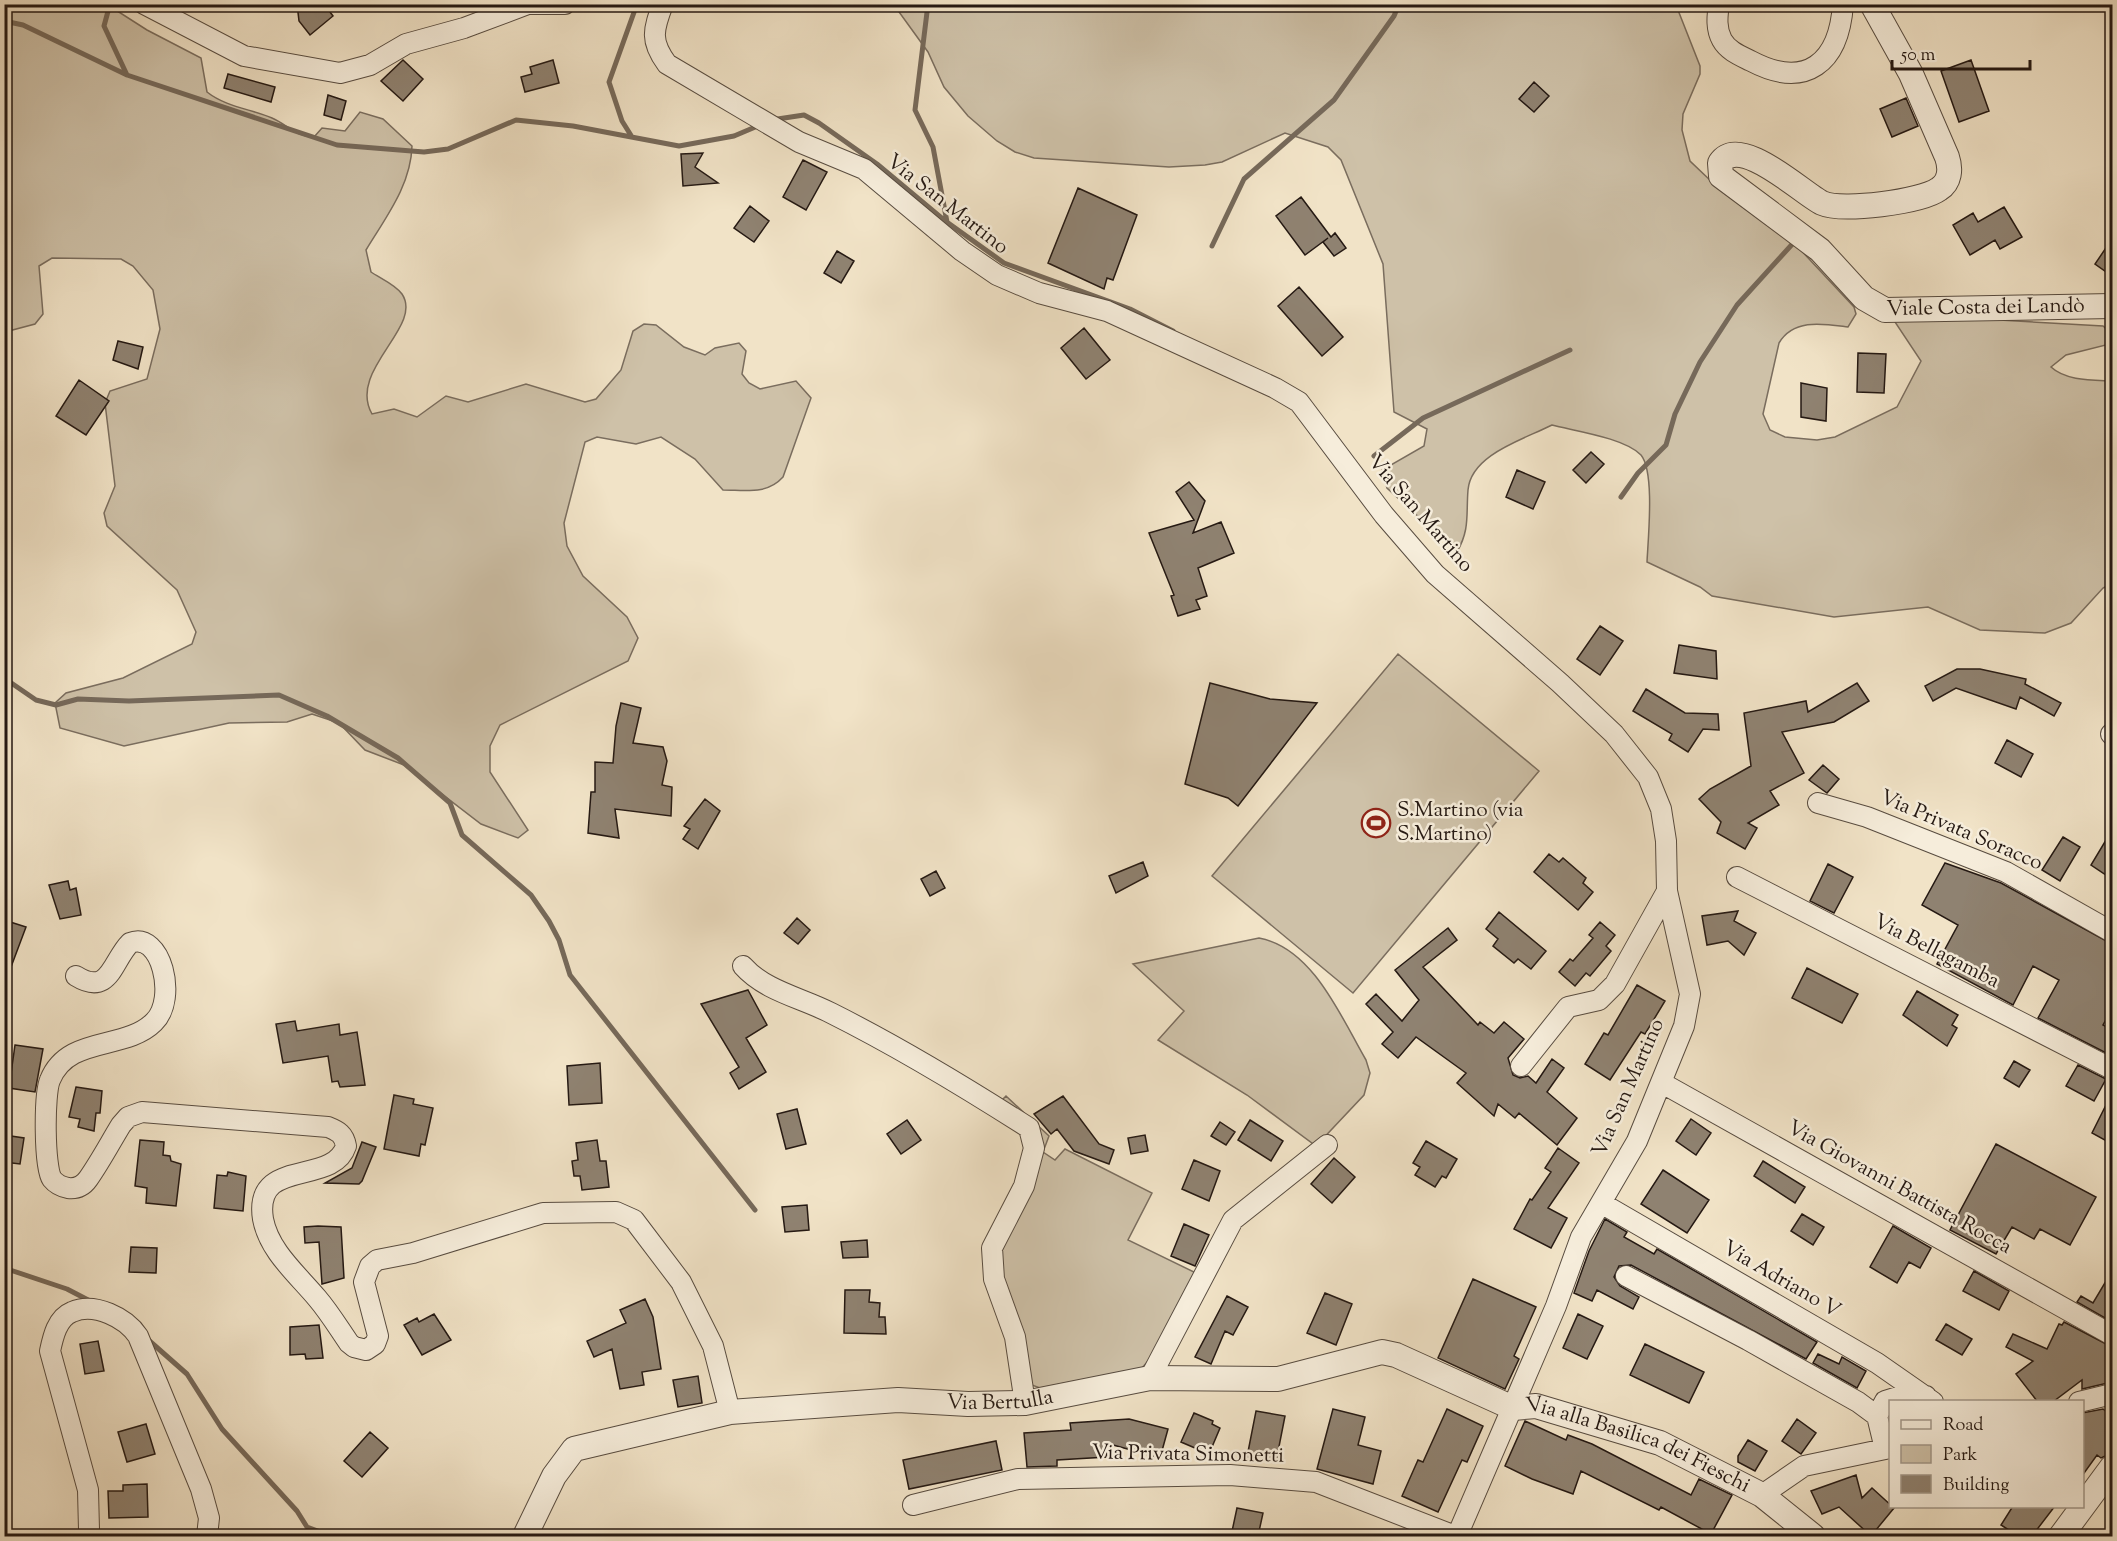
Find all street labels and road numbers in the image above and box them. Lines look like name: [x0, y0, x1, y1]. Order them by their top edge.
street label: Via San Martino: [879, 148, 1015, 262]
street label: Viale Costa dei Landò: [1886, 291, 2085, 325]
street label: Via San Martino: [1360, 448, 1480, 580]
street label: Via Privata Soracco: [1875, 783, 2047, 879]
street label: Via Bellagamba: [1868, 907, 2005, 997]
street label: Via San Martino: [1585, 1014, 1673, 1162]
street label: Via Giovanni Battista Rocca: [1781, 1114, 2017, 1263]
street label: Via Adriano V: [1716, 1234, 1846, 1326]
street label: Via Bertulla: [945, 1383, 1056, 1419]
street label: Via alla Basilica dei Fieschi: [1524, 1390, 1755, 1501]
street label: Via Privata Simonetti: [1092, 1438, 1284, 1472]

